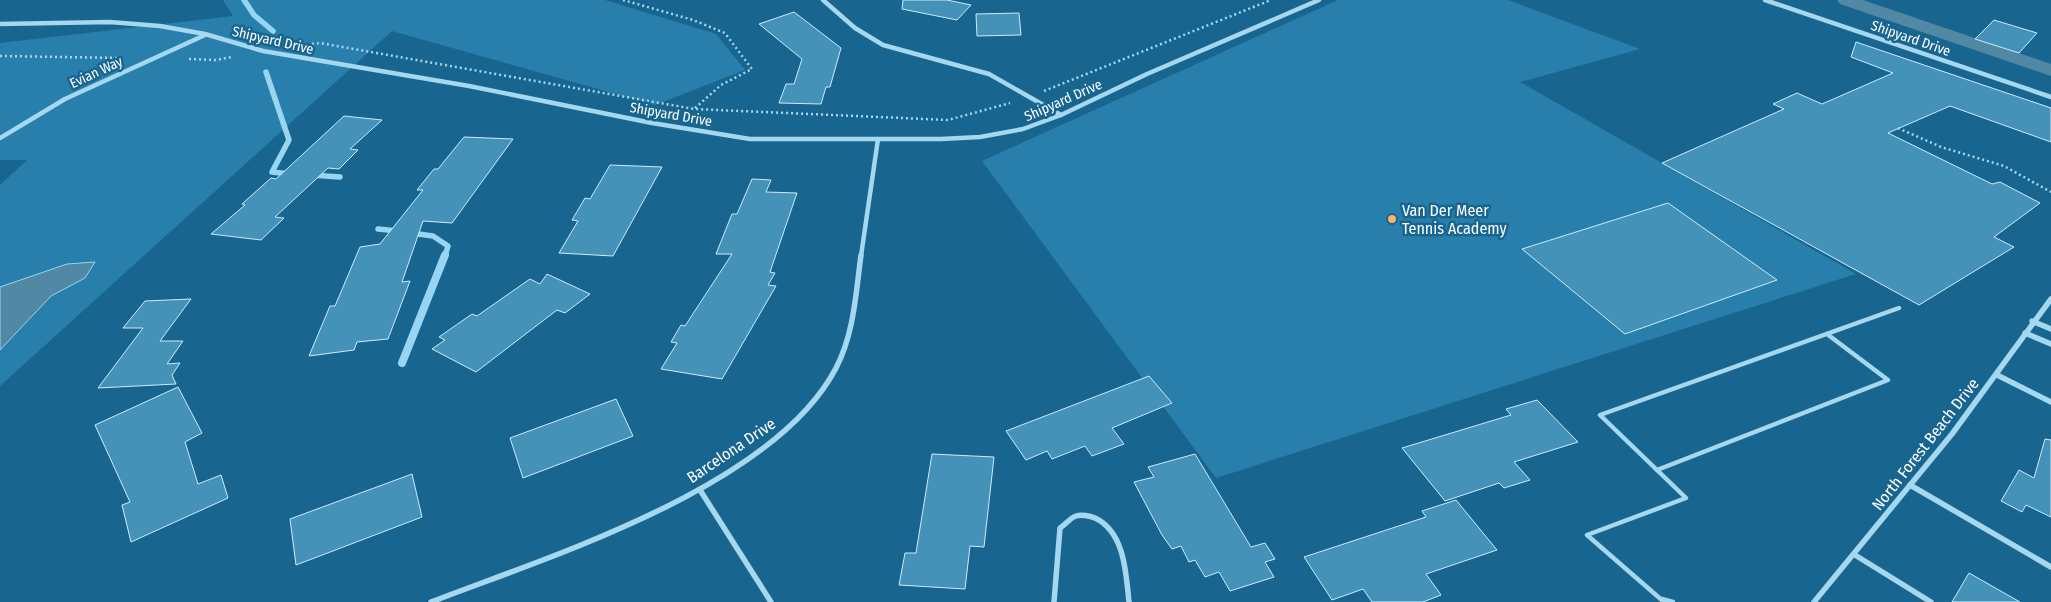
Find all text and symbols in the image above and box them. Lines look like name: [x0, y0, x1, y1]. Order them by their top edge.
street label: Shipyard Drive: [1869, 17, 1953, 60]
street label: Shipyard Drive: [231, 23, 315, 58]
street label: Evian Way: [67, 52, 126, 92]
street label: Shipyard Drive: [1022, 76, 1105, 125]
street label: Shipyard Drive: [629, 99, 713, 130]
place label: Van Der Meer Tennis Academy: [1402, 201, 1508, 238]
marker: Van Der Meer Tennis Academy: [1386, 213, 1398, 225]
street label: North Forest Beach Drive: [1868, 375, 1983, 514]
street label: Barcelona Drive: [683, 414, 779, 487]

